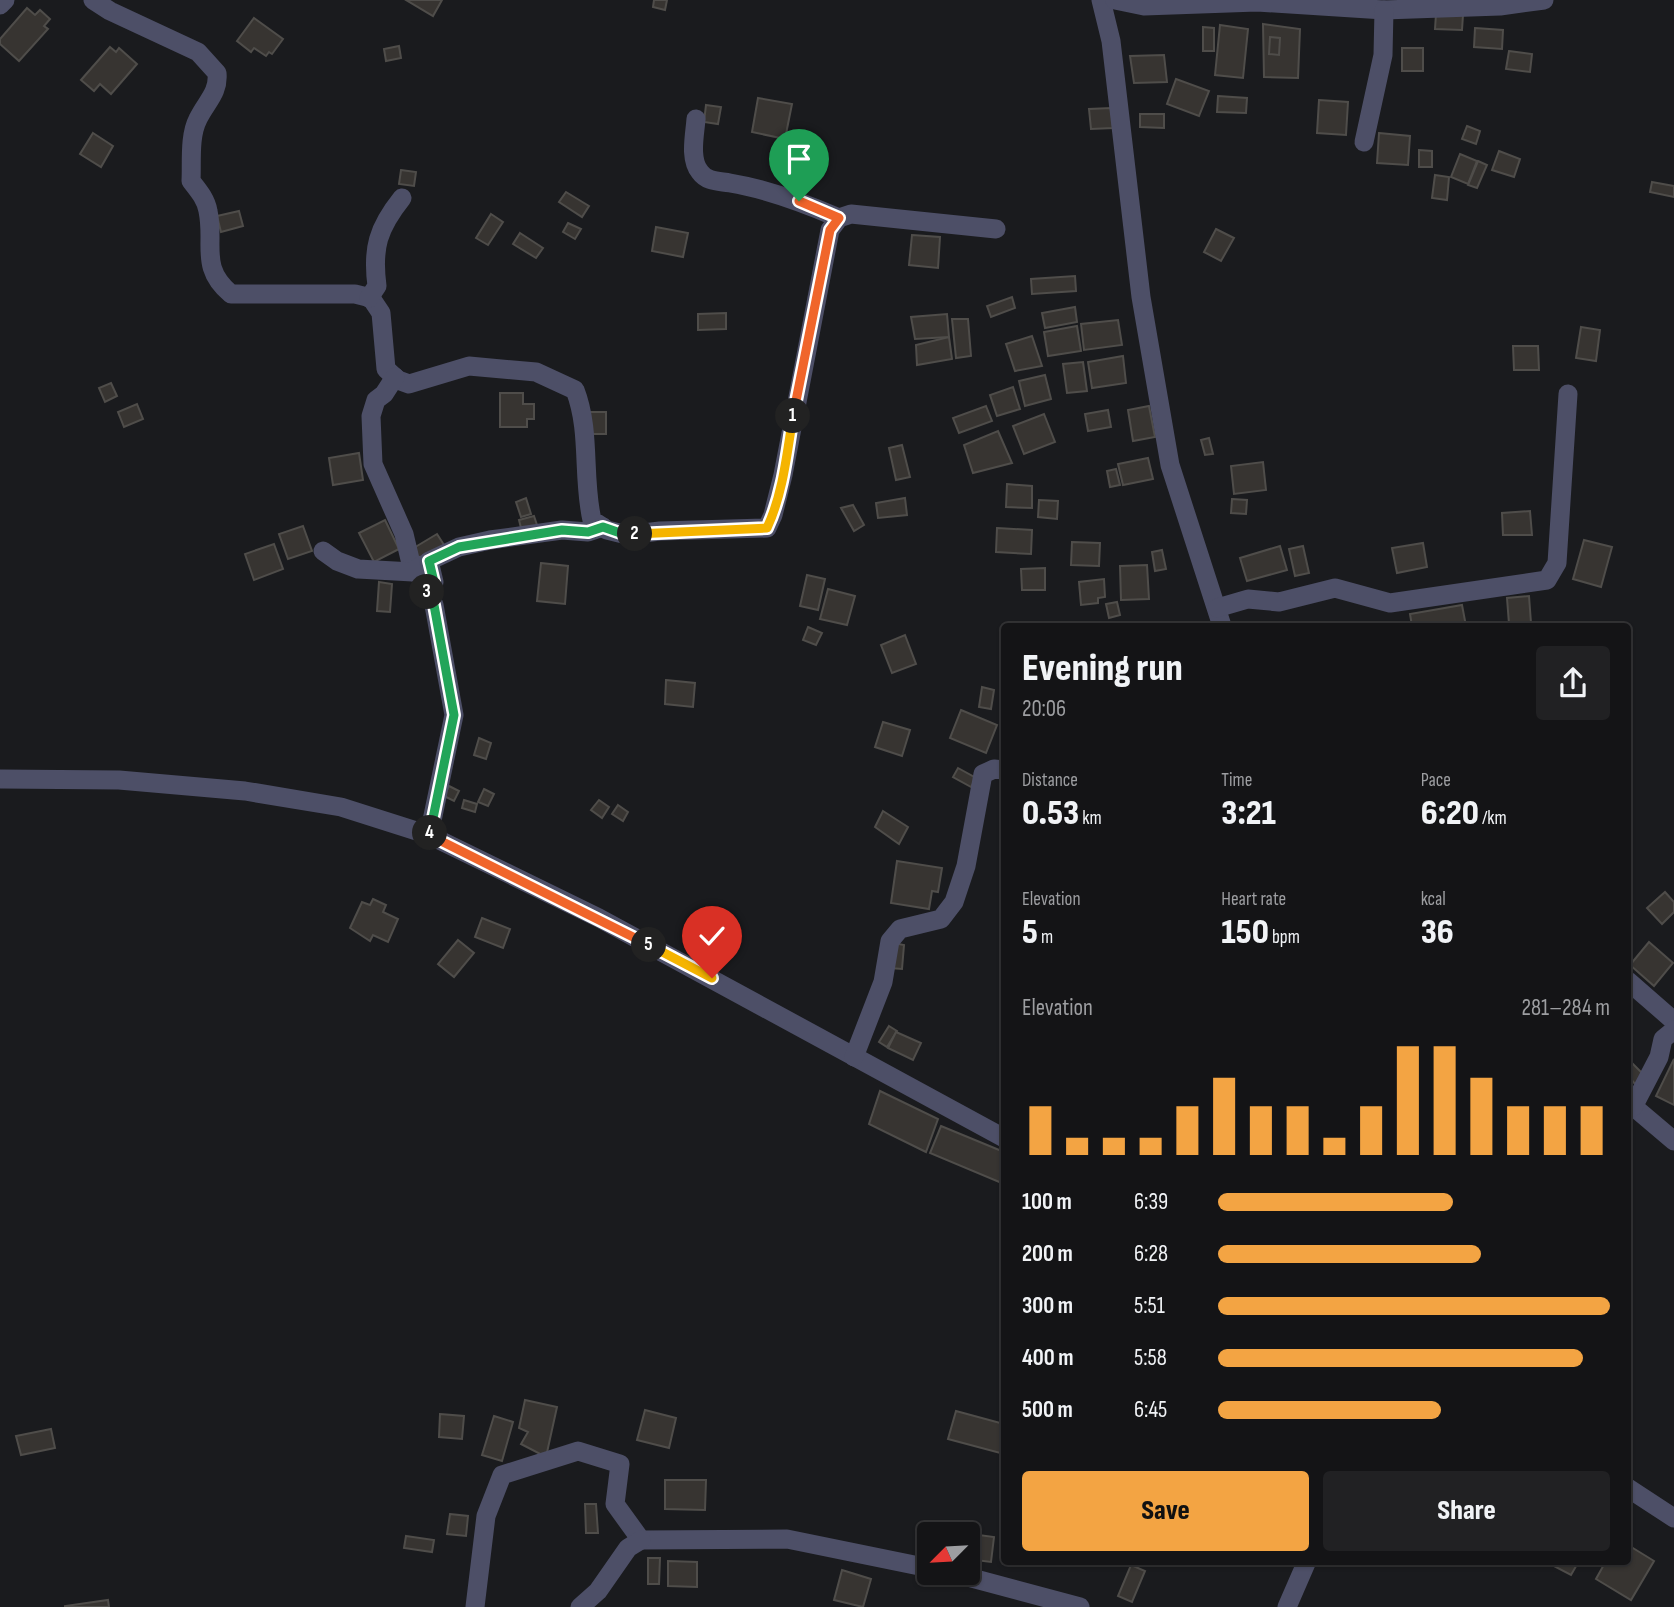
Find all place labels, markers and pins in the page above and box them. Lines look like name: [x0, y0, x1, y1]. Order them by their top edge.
pin: [769, 129, 829, 201]
pin: 1: [776, 398, 810, 434]
pin: 2: [618, 516, 652, 552]
pin: 3: [410, 574, 444, 610]
pin: 4: [412, 816, 448, 850]
pin: [682, 906, 742, 978]
pin: 5: [632, 928, 666, 962]

